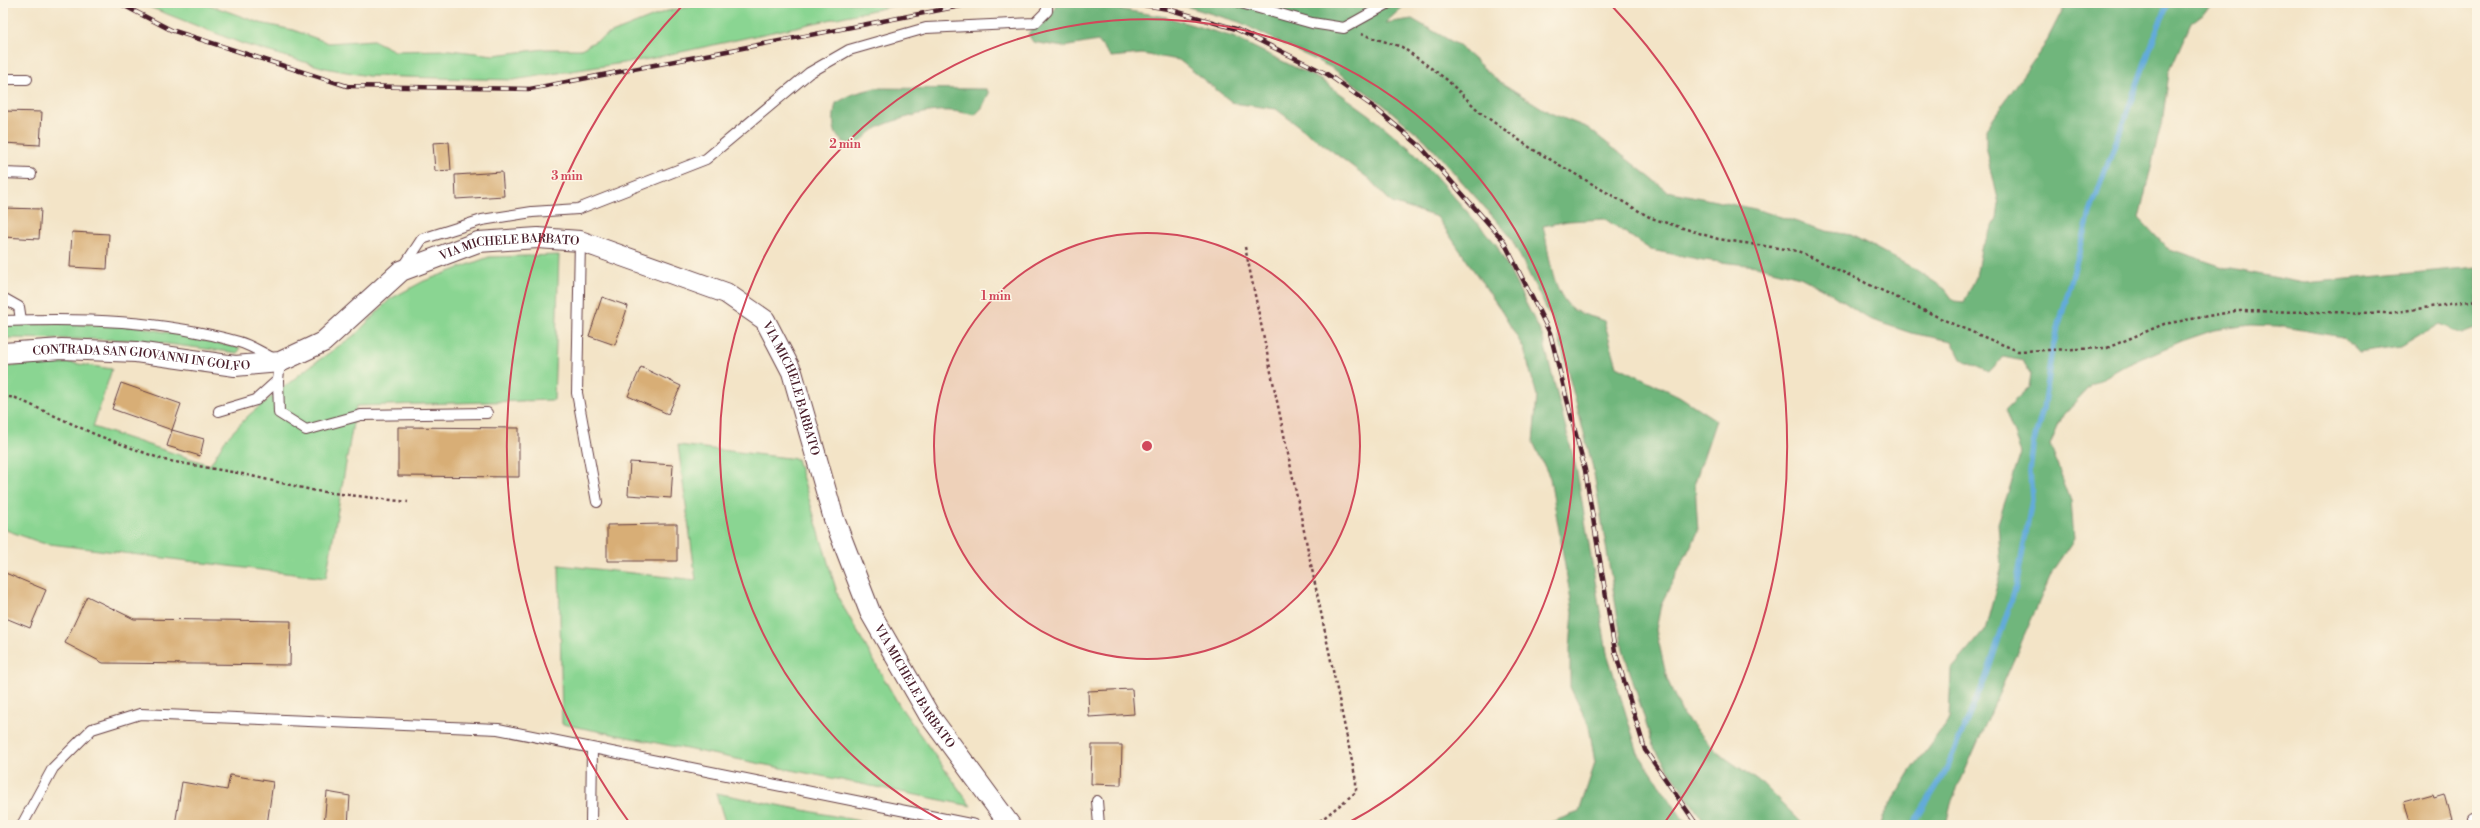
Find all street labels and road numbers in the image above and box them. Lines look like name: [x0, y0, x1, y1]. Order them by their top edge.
street label: VIA MICHELE BARBATO: [436, 230, 580, 264]
street label: VIA MICHELE BARBATO: [759, 318, 823, 457]
street label: CONTRADA SAN GIOVANNI IN GOLFO: [32, 341, 251, 374]
street label: VIA MICHELE BARBATO: [871, 621, 958, 751]

